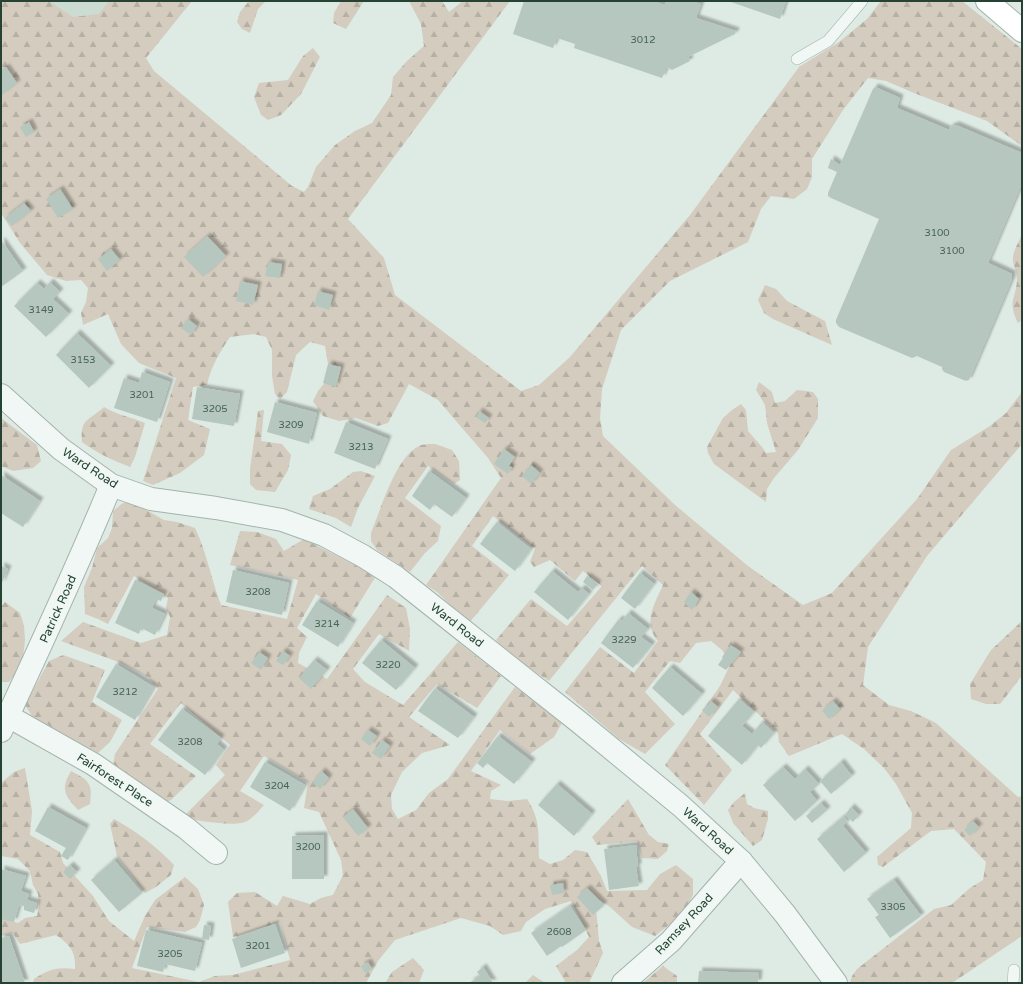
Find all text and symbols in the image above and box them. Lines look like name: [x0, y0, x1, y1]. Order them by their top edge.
house number: 3012: [630, 34, 656, 46]
house number: 3100: [924, 227, 950, 239]
house number: 3100: [939, 245, 965, 257]
house number: 3149: [28, 304, 54, 316]
house number: 3153: [70, 354, 96, 366]
house number: 3201: [129, 389, 155, 401]
house number: 3205: [202, 403, 228, 415]
house number: 3209: [278, 419, 304, 431]
house number: 3213: [348, 441, 374, 453]
street label: Ward Road: [59, 445, 121, 491]
street label: Patrick Road: [37, 573, 79, 645]
house number: 3208: [245, 586, 271, 598]
street label: Ward Road: [428, 600, 486, 650]
house number: 3214: [314, 618, 340, 630]
house number: 3229: [611, 634, 637, 646]
house number: 3220: [375, 659, 401, 671]
house number: 3212: [112, 686, 138, 698]
house number: 3208: [177, 736, 203, 748]
street label: Fairforest Place: [74, 750, 156, 810]
house number: 3204: [264, 780, 290, 792]
street label: Ward Road: [680, 804, 736, 858]
house number: 3200: [295, 841, 321, 853]
street label: Ramsey Road: [652, 891, 716, 957]
house number: 3305: [880, 901, 906, 913]
house number: 2608: [546, 926, 572, 938]
house number: 3201: [245, 940, 271, 952]
house number: 3205: [157, 948, 183, 960]

